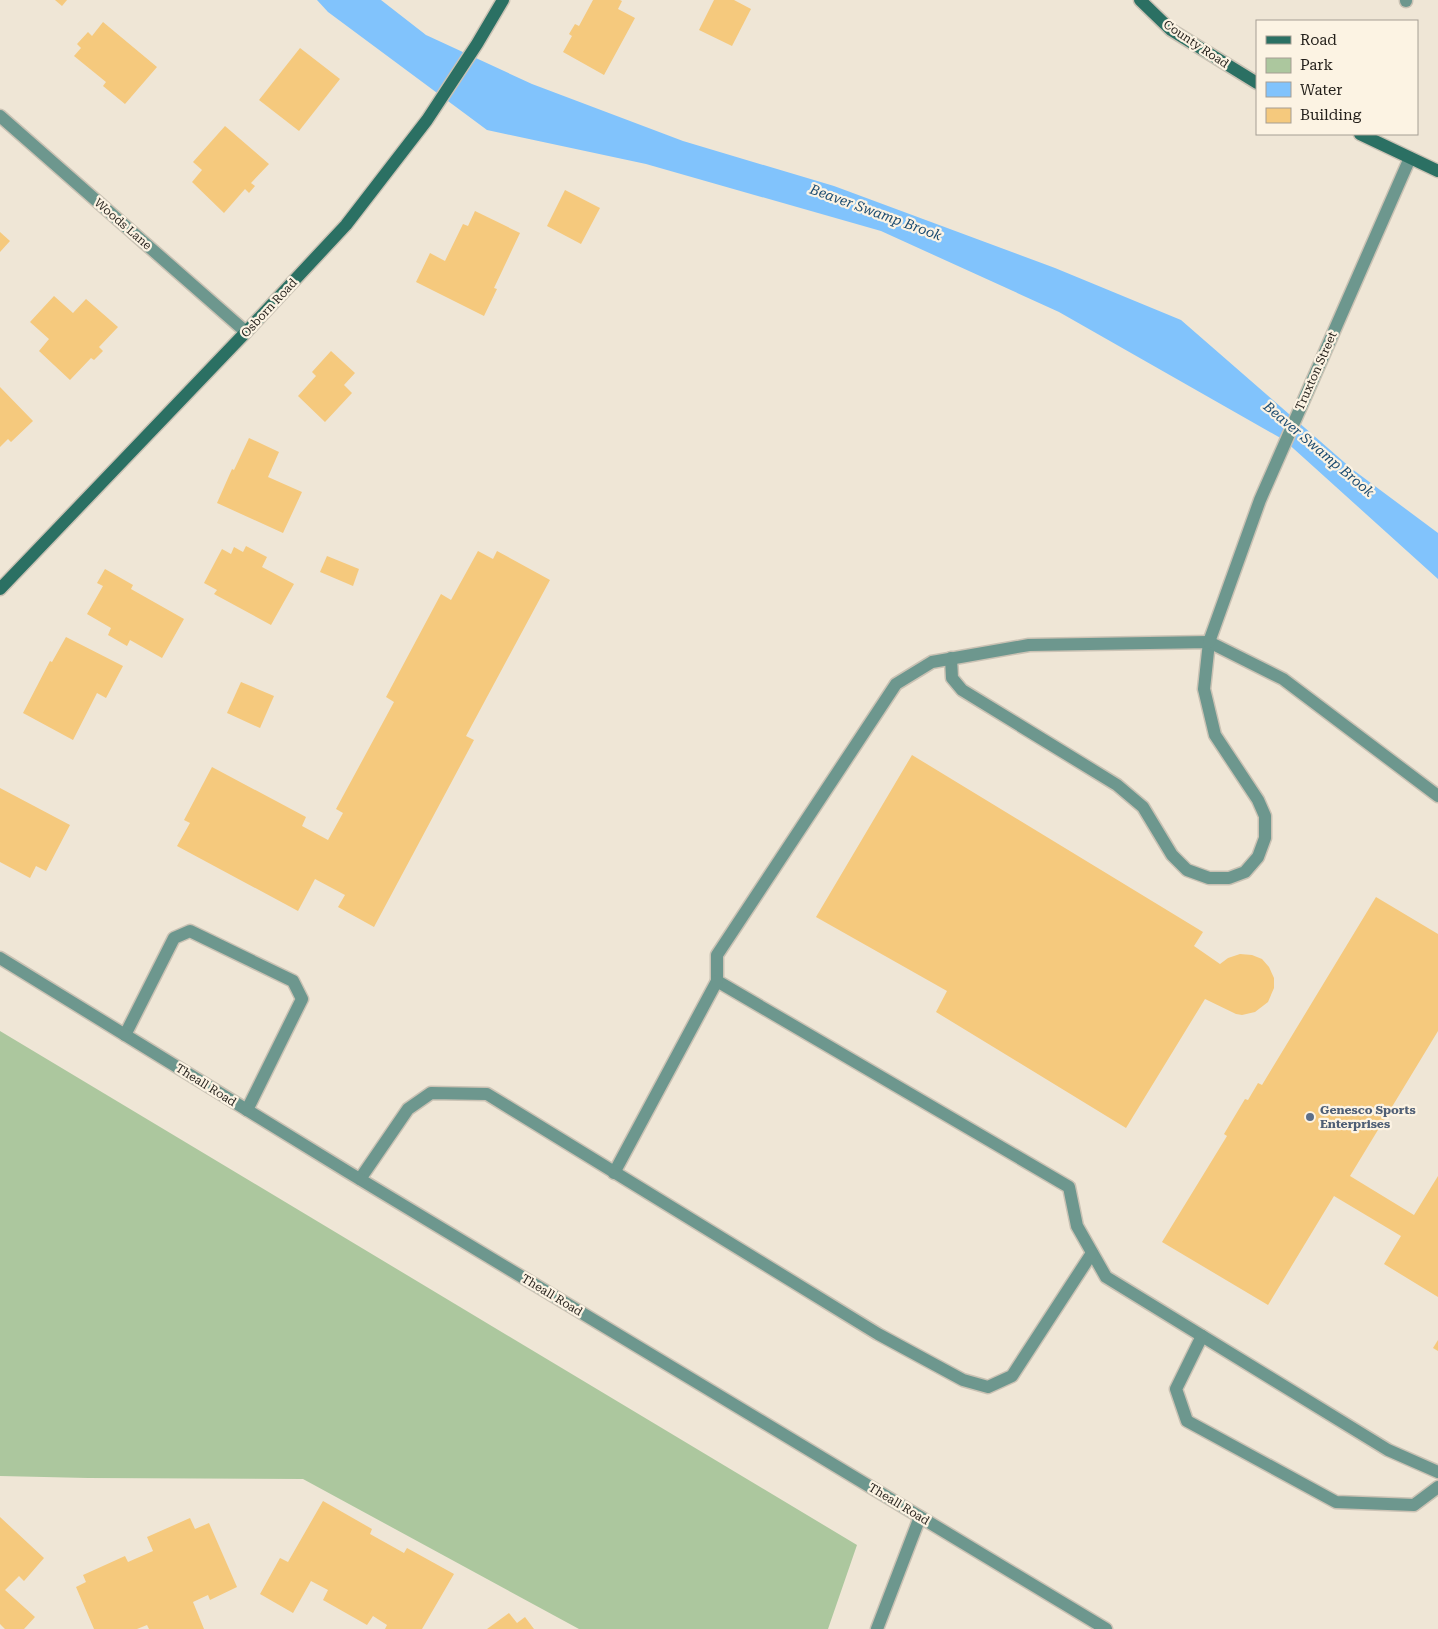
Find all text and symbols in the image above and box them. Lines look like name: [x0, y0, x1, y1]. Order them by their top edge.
street label: County Road: [1161, 17, 1231, 71]
legend: [1256, 20, 1418, 135]
text: Road: [1300, 31, 1337, 49]
text: Park: [1300, 56, 1334, 74]
text: Water: [1300, 81, 1342, 99]
text: Building: [1300, 106, 1362, 124]
water label: Beaver Swamp Brook: [807, 180, 945, 243]
street label: Woods Lane: [92, 195, 155, 253]
street label: Osborn Road: [238, 275, 300, 340]
street label: Truxton Street: [1292, 329, 1340, 413]
water label: Beaver Swamp Brook: [1260, 397, 1378, 500]
street label: Theall Road: [173, 1061, 239, 1109]
place label: Genesco Sports Enterprises: [1320, 1103, 1416, 1131]
marker: Genesco Sports Enterprises: [1304, 1111, 1316, 1123]
street label: Theall Road: [519, 1271, 585, 1319]
street label: Theall Road: [866, 1480, 932, 1528]

